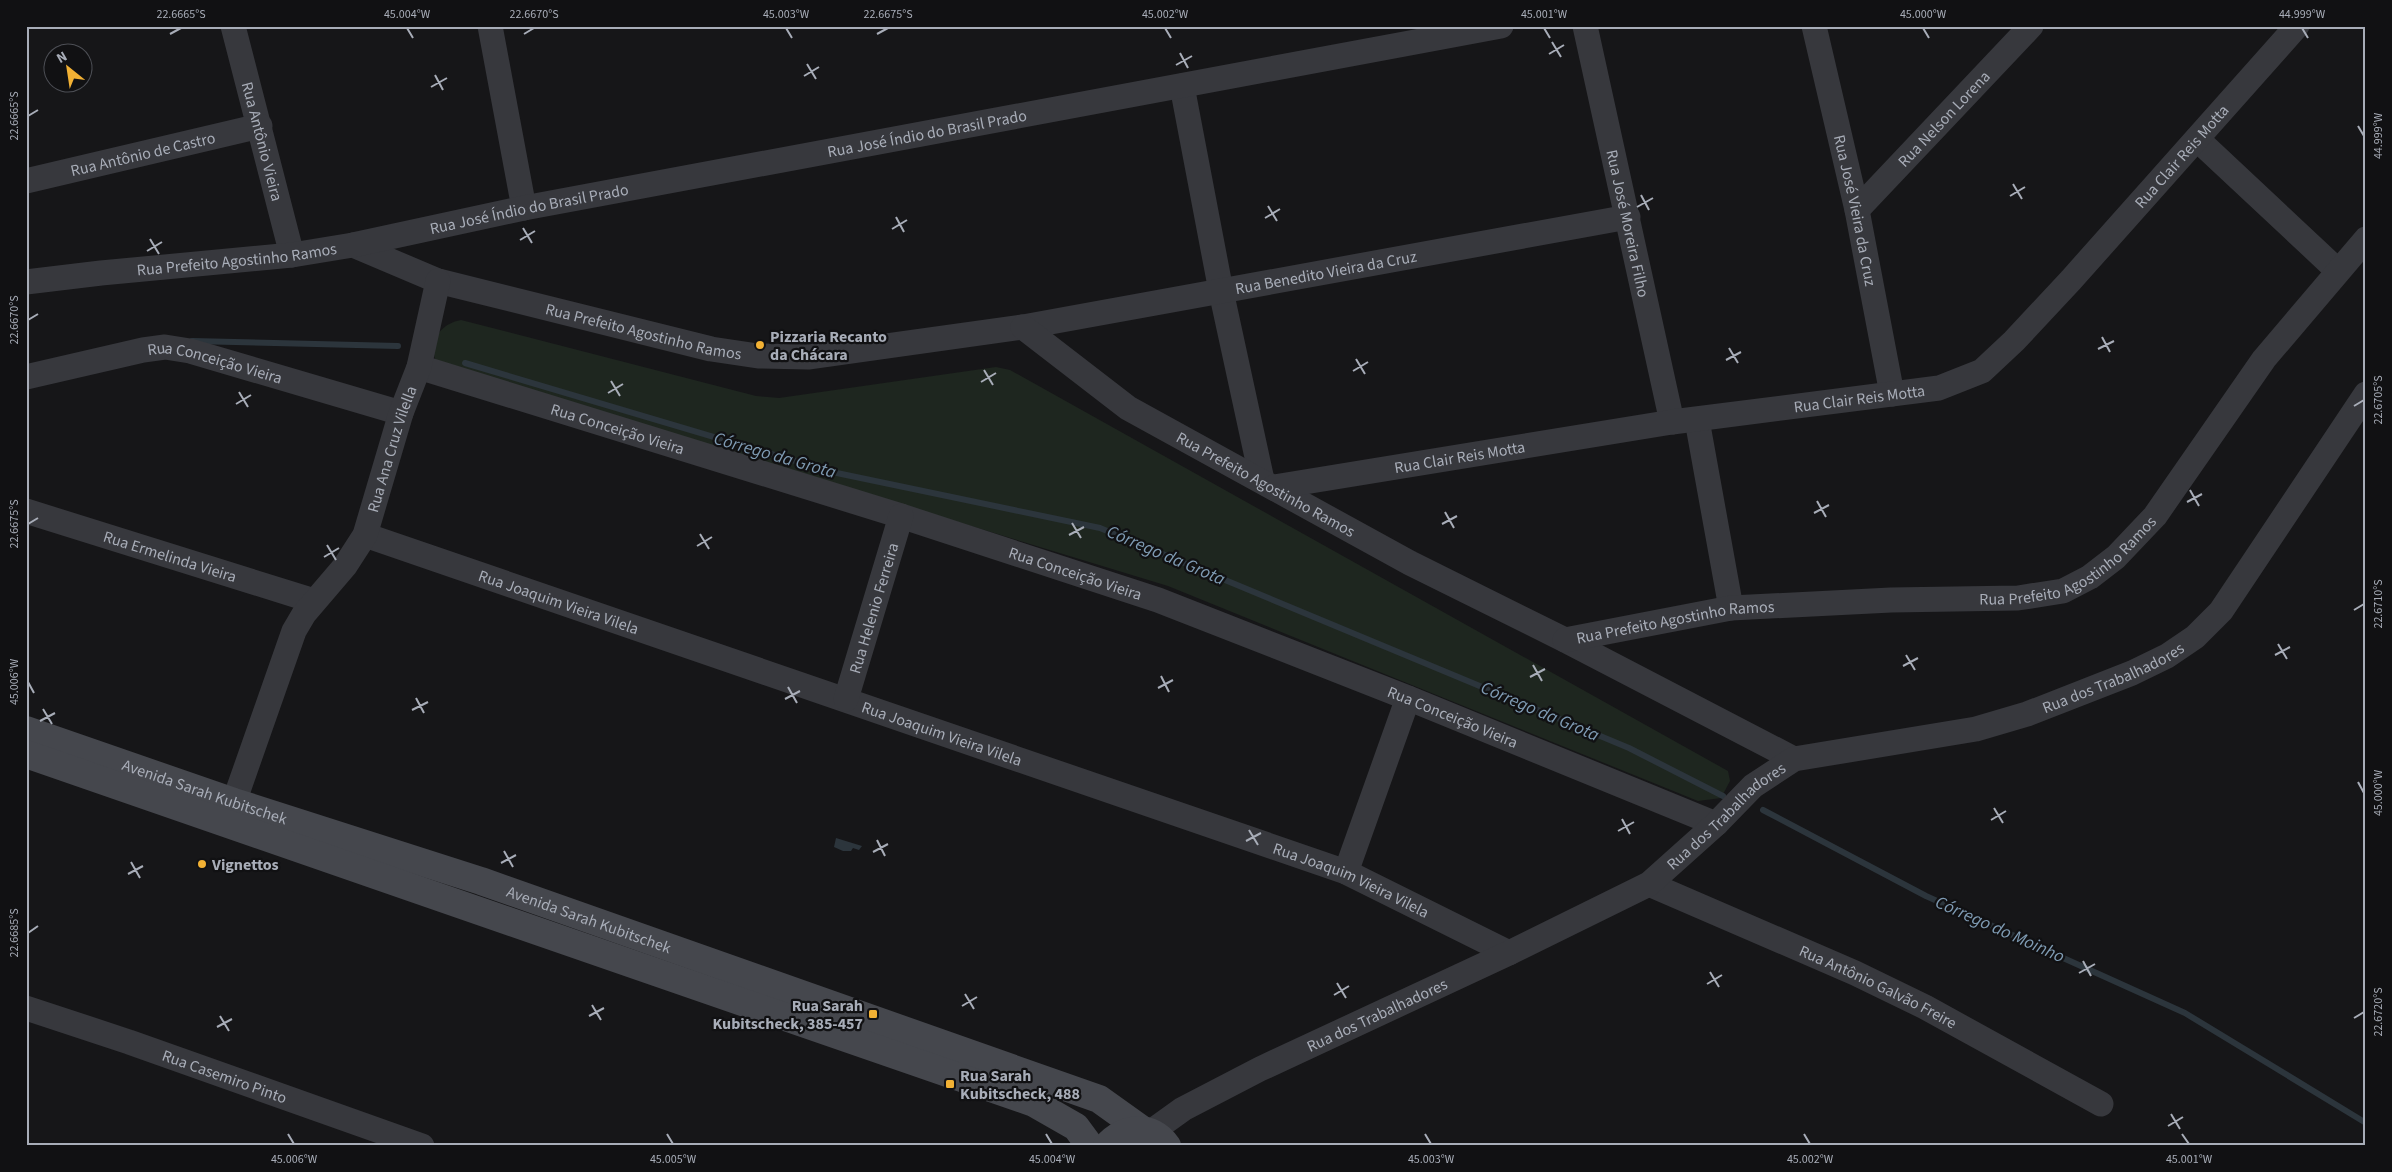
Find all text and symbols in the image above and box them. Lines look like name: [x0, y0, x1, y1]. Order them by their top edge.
text: 22.6665°S: [156, 6, 206, 23]
text: 45.004°W: [384, 6, 431, 23]
text: 22.6670°S: [509, 6, 559, 23]
text: 45.003°W: [763, 6, 810, 23]
text: 22.6675°S: [863, 6, 913, 23]
text: 45.002°W: [1142, 6, 1189, 23]
text: 45.001°W: [1521, 6, 1568, 23]
text: 45.000°W: [1900, 6, 1947, 23]
text: 44.999°W: [2279, 6, 2326, 23]
north arrow: [42, 42, 92, 92]
text: N: [53, 47, 71, 69]
street label: Rua Nelson Lorena: [1893, 66, 1995, 172]
street label: Rua Antônio Vieira: [236, 79, 288, 203]
text: 22.6665°S: [6, 91, 23, 141]
street label: Rua Clair Reis Motta: [2130, 100, 2234, 213]
street label: Rua José Índio do Brasil Prado: [826, 105, 1029, 163]
text: 44.999°W: [2370, 112, 2387, 159]
street label: Rua Antônio de Castro: [68, 127, 218, 182]
street label: Rua José Vieira da Cruz: [1828, 133, 1881, 288]
street label: Rua José Moreira Filho: [1600, 148, 1654, 299]
street label: Rua José Índio do Brasil Prado: [428, 179, 630, 240]
street label: Rua Prefeito Agostinho Ramos: [136, 238, 339, 282]
street label: Rua Benedito Vieira da Cruz: [1233, 246, 1419, 300]
text: 22.6670°S: [6, 295, 23, 345]
street label: Rua Prefeito Agostinho Ramos: [543, 298, 743, 365]
place label: Pizzaria Recanto da Chácara: [770, 326, 887, 366]
street label: Rua Conceição Vieira: [146, 337, 285, 390]
marker: Pizzaria Recanto da Chácara: [754, 339, 766, 351]
text: 22.6705°S: [2370, 375, 2387, 425]
street label: Rua Clair Reis Motta: [1792, 380, 1926, 418]
street label: Rua Ana Cruz Vilella: [362, 383, 423, 515]
street label: Rua Conceição Vieira: [548, 398, 687, 460]
water label: Córrego da Grota: [711, 426, 839, 485]
street label: Rua Prefeito Agostinho Ramos: [1172, 427, 1359, 543]
street label: Rua Clair Reis Motta: [1393, 436, 1527, 479]
text: 22.6675°S: [6, 499, 23, 549]
street label: Rua Prefeito Agostinho Ramos: [1979, 511, 2162, 611]
water label: Córrego da Grota: [1103, 519, 1229, 592]
street label: Rua Ermelinda Vieira: [100, 526, 239, 588]
street label: Rua Helenio Ferreira: [844, 540, 904, 677]
street label: Rua Conceição Vieira: [1006, 542, 1145, 606]
street label: Rua Joaquim Vieira Vilela: [475, 565, 642, 640]
text: 22.6710°S: [2370, 579, 2387, 629]
street label: Rua Prefeito Agostinho Ramos: [1574, 596, 1775, 650]
street label: Rua dos Trabalhadores: [2039, 637, 2189, 719]
text: 45.006°W: [6, 658, 23, 705]
water label: Córrego da Grota: [1477, 675, 1603, 748]
street label: Rua Conceição Vieira: [1384, 681, 1521, 754]
street label: Rua Joaquim Vieira Vilela: [858, 696, 1025, 772]
street label: Avenida Sarah Kubitschek: [119, 754, 290, 830]
street label: Rua dos Trabalhadores: [1662, 757, 1790, 875]
text: 45.000°W: [2370, 769, 2387, 816]
street label: Rua Joaquim Vieira Vilela: [1270, 838, 1433, 924]
place label: Vignettos: [211, 854, 279, 876]
marker: Vignettos: [196, 858, 208, 870]
street label: Avenida Sarah Kubitschek: [503, 881, 674, 959]
water label: Córrego do Moinho: [1931, 890, 2068, 969]
text: 22.6685°S: [6, 908, 23, 958]
street label: Rua Antônio Galvão Freire: [1796, 940, 1961, 1034]
street label: Rua dos Trabalhadores: [1303, 973, 1451, 1058]
text: 22.6720°S: [2370, 987, 2387, 1037]
place label: Rua Sarah Kubitscheck, 385-457: [712, 995, 863, 1035]
marker: Rua Sarah Kubitscheck, 385-457: [867, 1008, 879, 1020]
street label: Rua Casemiro Pinto: [159, 1045, 290, 1109]
place label: Rua Sarah Kubitscheck, 488: [960, 1065, 1080, 1105]
marker: Rua Sarah Kubitscheck, 488: [944, 1078, 956, 1090]
text: 45.006°W: [271, 1151, 318, 1168]
text: 45.005°W: [650, 1151, 697, 1168]
text: 45.004°W: [1029, 1151, 1076, 1168]
text: 45.003°W: [1408, 1151, 1455, 1168]
text: 45.002°W: [1787, 1151, 1834, 1168]
text: 45.001°W: [2166, 1151, 2213, 1168]

